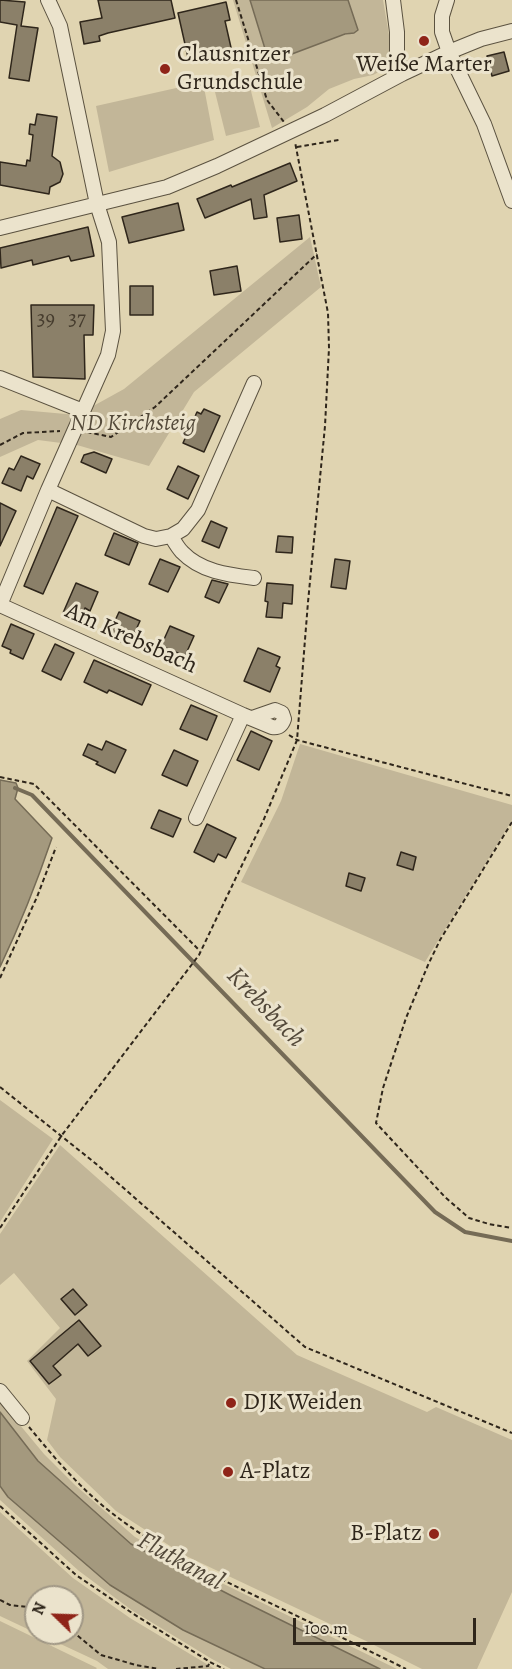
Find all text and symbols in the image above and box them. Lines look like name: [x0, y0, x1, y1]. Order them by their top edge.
marker: Weiße Marter: [417, 34, 431, 48]
place label: Clausnitzer Grundschule: [177, 41, 303, 97]
place label: Weiße Marter: [356, 51, 492, 79]
marker: Clausnitzer Grundschule: [158, 62, 172, 76]
house number: 39: [37, 307, 55, 333]
house number: 37: [68, 307, 86, 333]
park label: ND Kirchsteig: [70, 410, 196, 438]
street label: Am Krebsbach: [61, 597, 201, 681]
water label: Krebsbach: [219, 961, 311, 1055]
place label: DJK Weiden: [243, 1389, 362, 1417]
marker: DJK Weiden: [224, 1396, 238, 1410]
place label: A-Platz: [240, 1458, 310, 1486]
marker: A-Platz: [221, 1465, 235, 1479]
place label: B-Platz: [350, 1520, 422, 1548]
water label: Flutkanal: [131, 1526, 229, 1598]
marker: B-Platz: [427, 1527, 441, 1541]
north arrow: [24, 1585, 84, 1645]
text: N: [27, 1599, 52, 1618]
scale bar: [296, 1606, 479, 1644]
text: 100 m: [304, 1616, 348, 1640]

